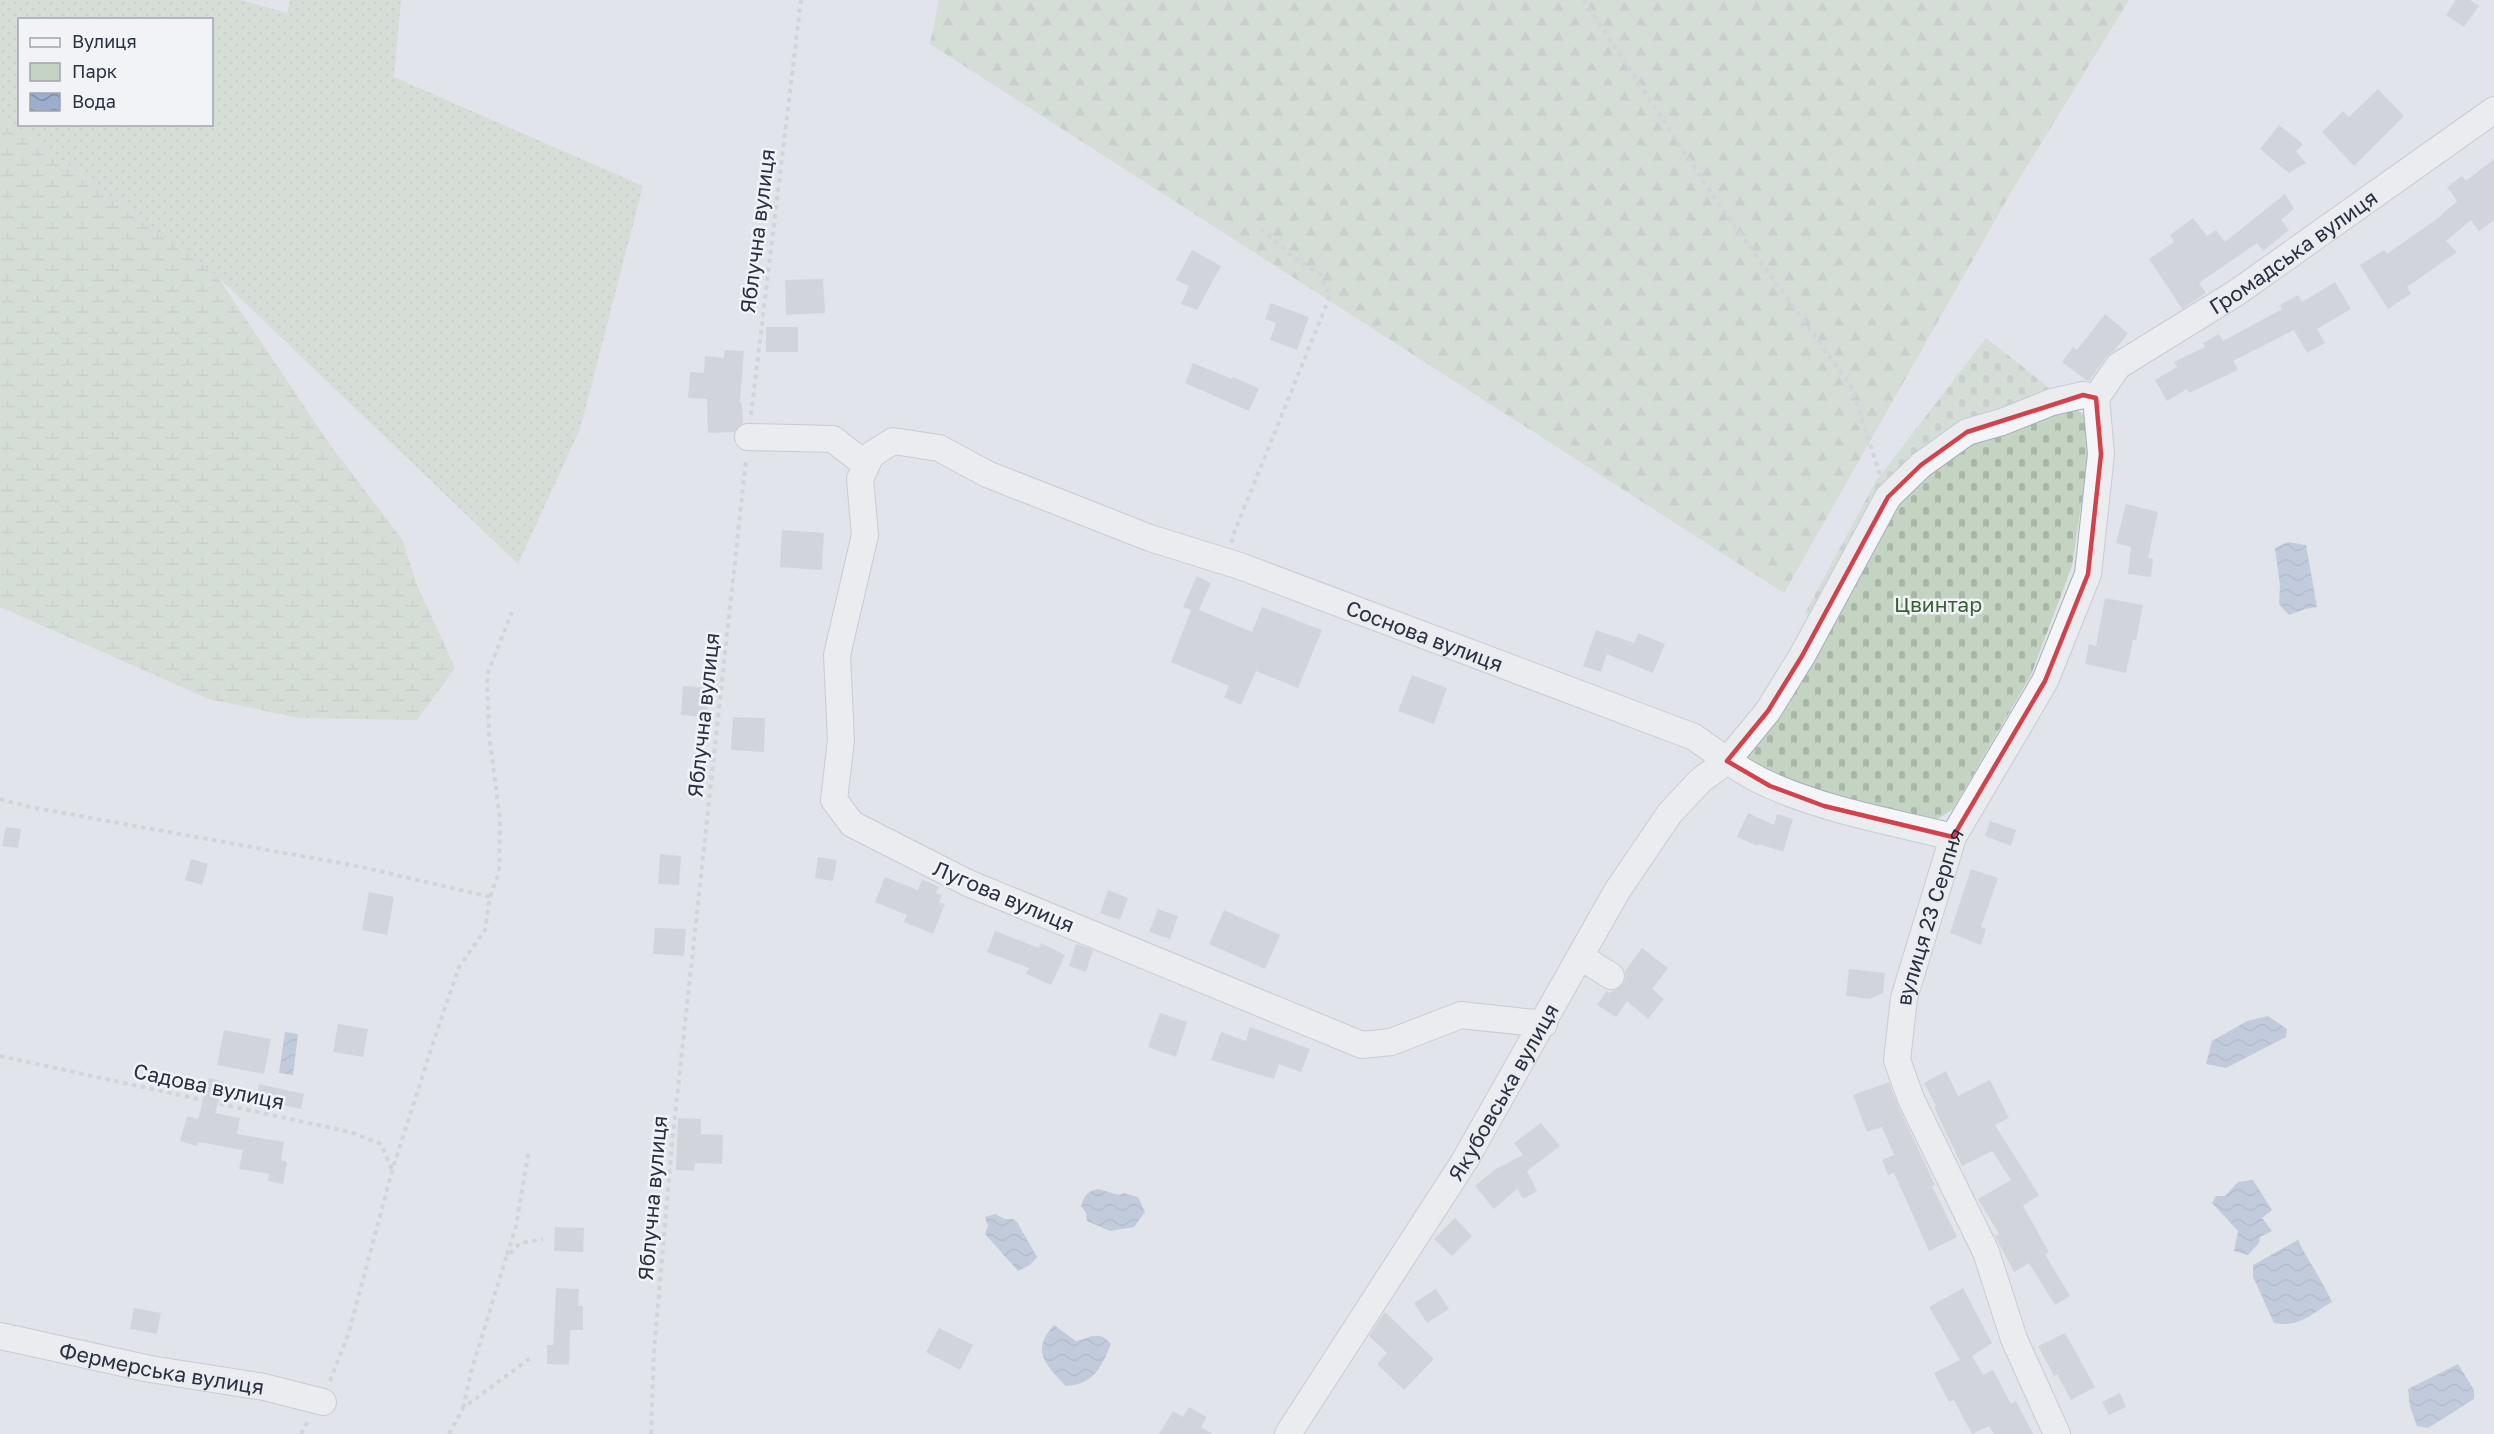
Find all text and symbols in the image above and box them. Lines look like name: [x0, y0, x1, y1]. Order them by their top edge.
legend: [18, 18, 213, 126]
text: Вулиця: [72, 30, 137, 52]
text: Парк: [72, 60, 117, 82]
text: Вода: [72, 90, 116, 112]
street label: Яблучна вулиця: [734, 147, 780, 315]
street label: Громадська вулиця: [2204, 184, 2382, 319]
park label: Цвинтар: [1894, 591, 1982, 617]
street label: Соснова вулиця: [1342, 594, 1507, 677]
street label: Яблучна вулиця: [681, 631, 725, 799]
street label: вулиця 23 Серпня: [1890, 822, 1969, 1007]
street label: Лугова вулиця: [929, 855, 1079, 937]
street label: Якубовська вулиця: [1442, 999, 1564, 1186]
street label: Садова вулиця: [131, 1057, 287, 1115]
street label: Яблучна вулиця: [632, 1114, 672, 1282]
street label: Фермерська вулиця: [57, 1336, 266, 1400]

